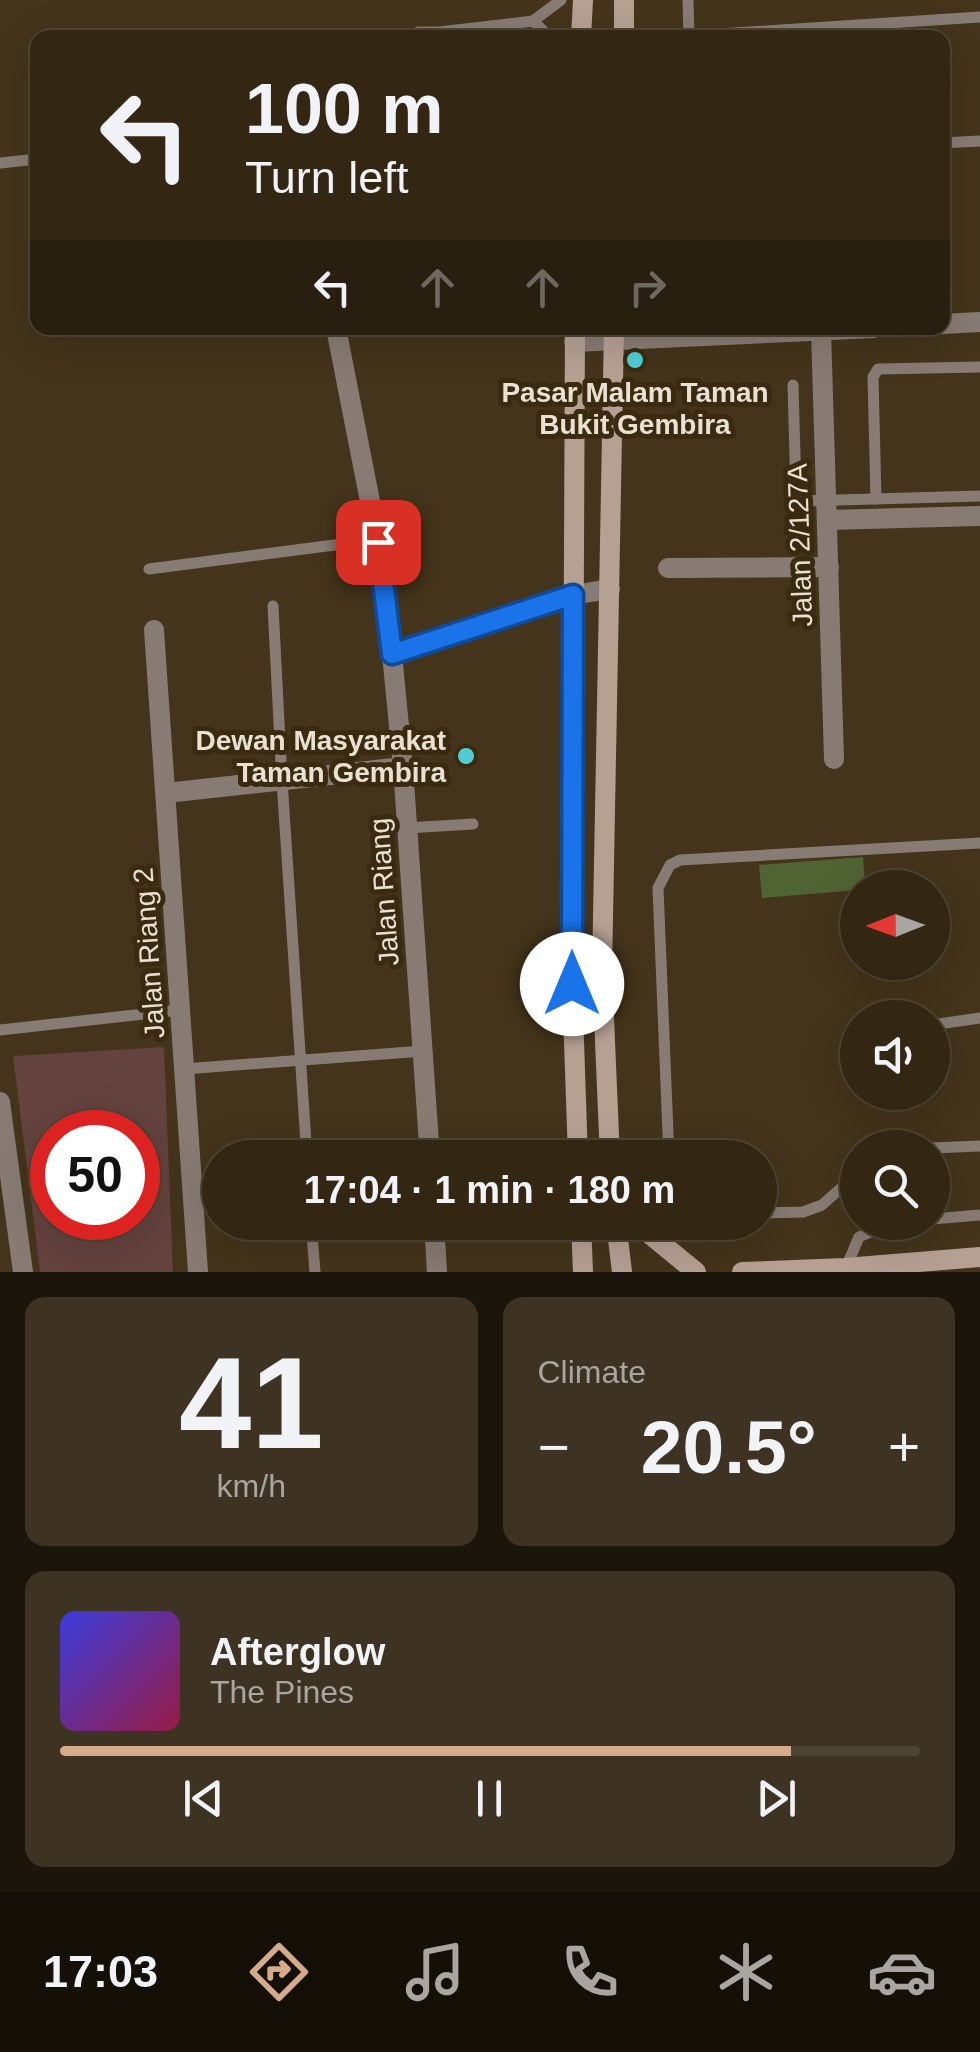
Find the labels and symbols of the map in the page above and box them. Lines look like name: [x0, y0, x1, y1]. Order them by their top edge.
marker: Pasar Malam Taman Bukit Gembira: [624, 349, 646, 371]
place label: Pasar Malam Taman Bukit Gembira: [501, 377, 769, 440]
street label: Jalan 2/127A: [782, 462, 818, 627]
pin: [336, 500, 421, 585]
place label: Dewan Masyarakat Taman Gembira: [195, 725, 446, 788]
marker: Dewan Masyarakat Taman Gembira: [455, 745, 477, 767]
street label: Jalan Riang: [363, 817, 405, 967]
street label: Jalan Riang 2: [128, 867, 170, 1039]
north arrow: [840, 870, 950, 980]
position arrow: [520, 932, 624, 1036]
speed limit sign: 50: [30, 1110, 160, 1240]

